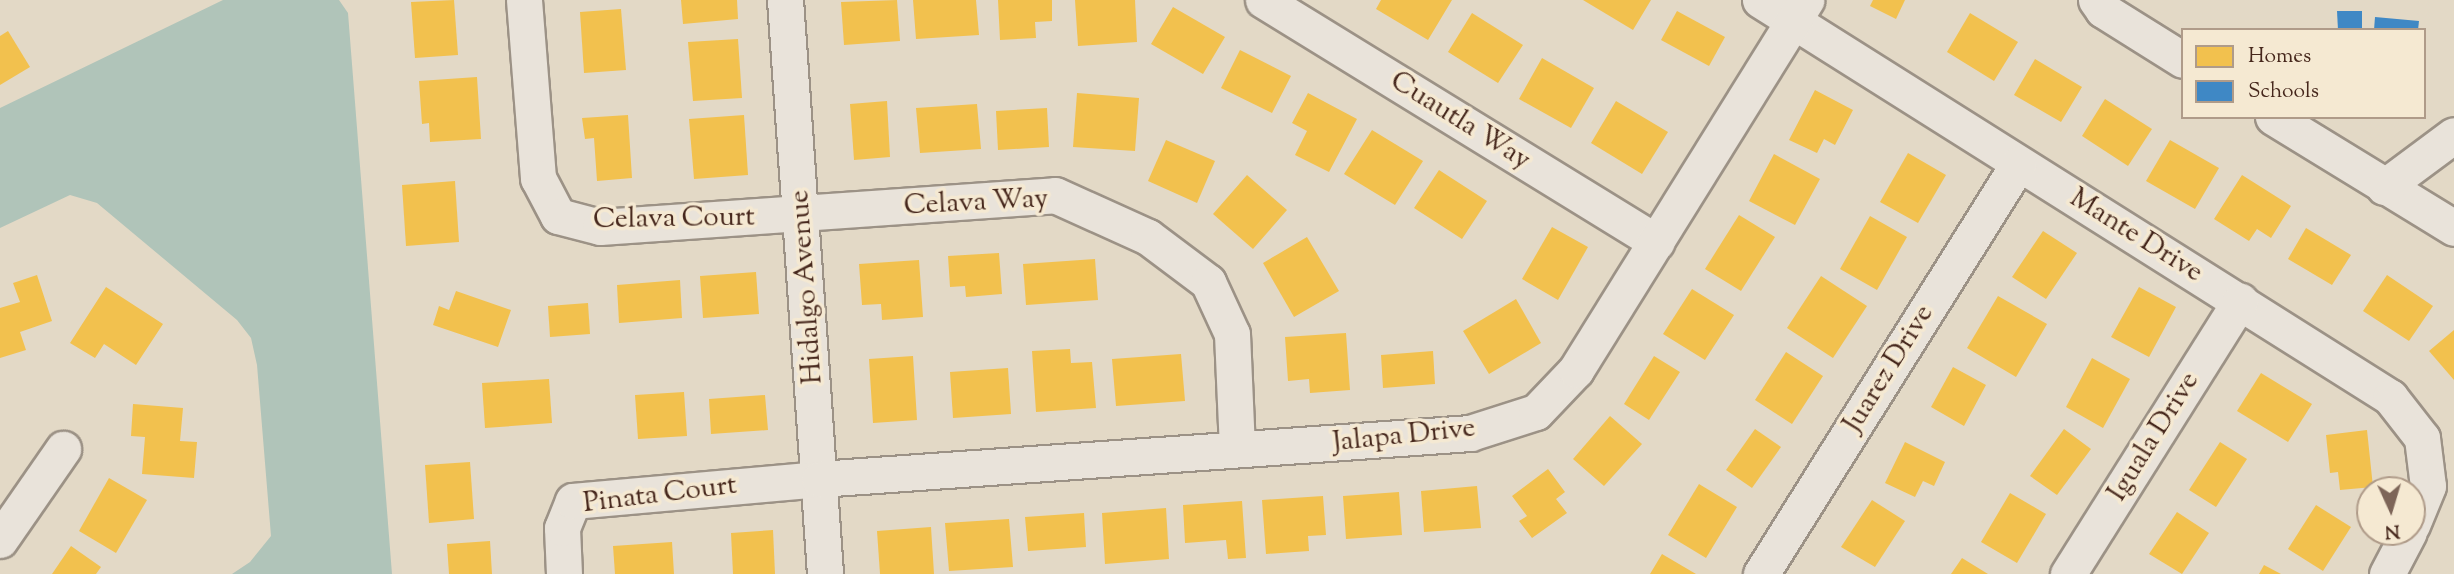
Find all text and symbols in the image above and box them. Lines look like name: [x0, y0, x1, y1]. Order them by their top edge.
legend: [2181, 28, 2426, 119]
text: Homes: [2248, 42, 2311, 72]
street label: Cuautla Way: [1384, 65, 1536, 177]
text: Schools: [2248, 77, 2319, 107]
street label: Celava Way: [903, 182, 1049, 224]
street label: Mante Drive: [2063, 182, 2209, 290]
street label: Hidalgo Avenue: [783, 189, 831, 385]
street label: Celava Court: [593, 201, 755, 237]
street label: Juarez Drive: [1837, 299, 1941, 439]
street label: Iguala Drive: [2101, 366, 2207, 508]
street label: Jalapa Drive: [1331, 412, 1477, 460]
street label: Pinata Court: [581, 469, 739, 521]
north arrow: [2356, 476, 2426, 546]
text: N: [2384, 516, 2401, 544]

